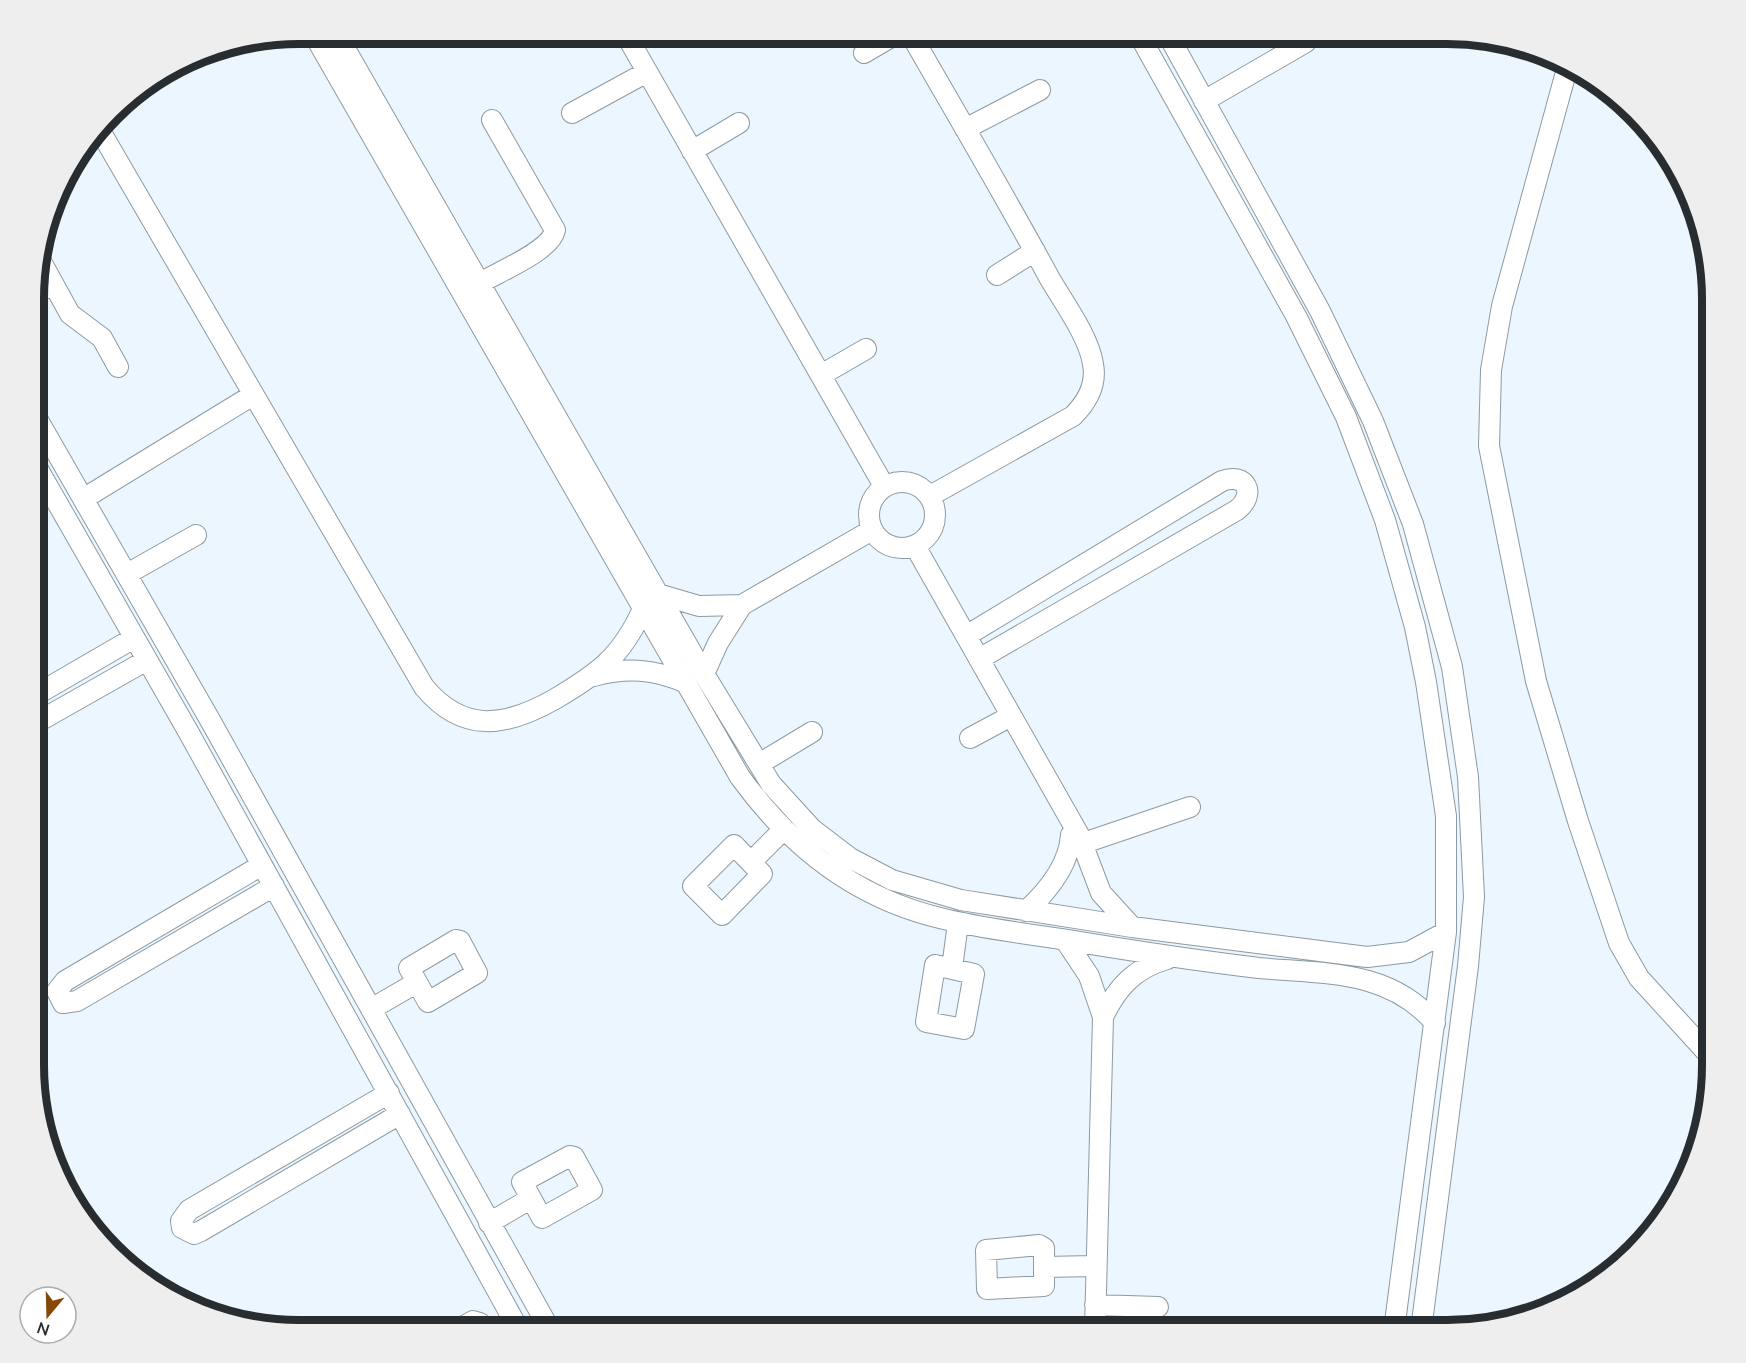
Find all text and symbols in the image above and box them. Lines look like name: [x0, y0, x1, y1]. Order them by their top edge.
north arrow: [18, 1285, 78, 1345]
text: N: [34, 1316, 53, 1341]

